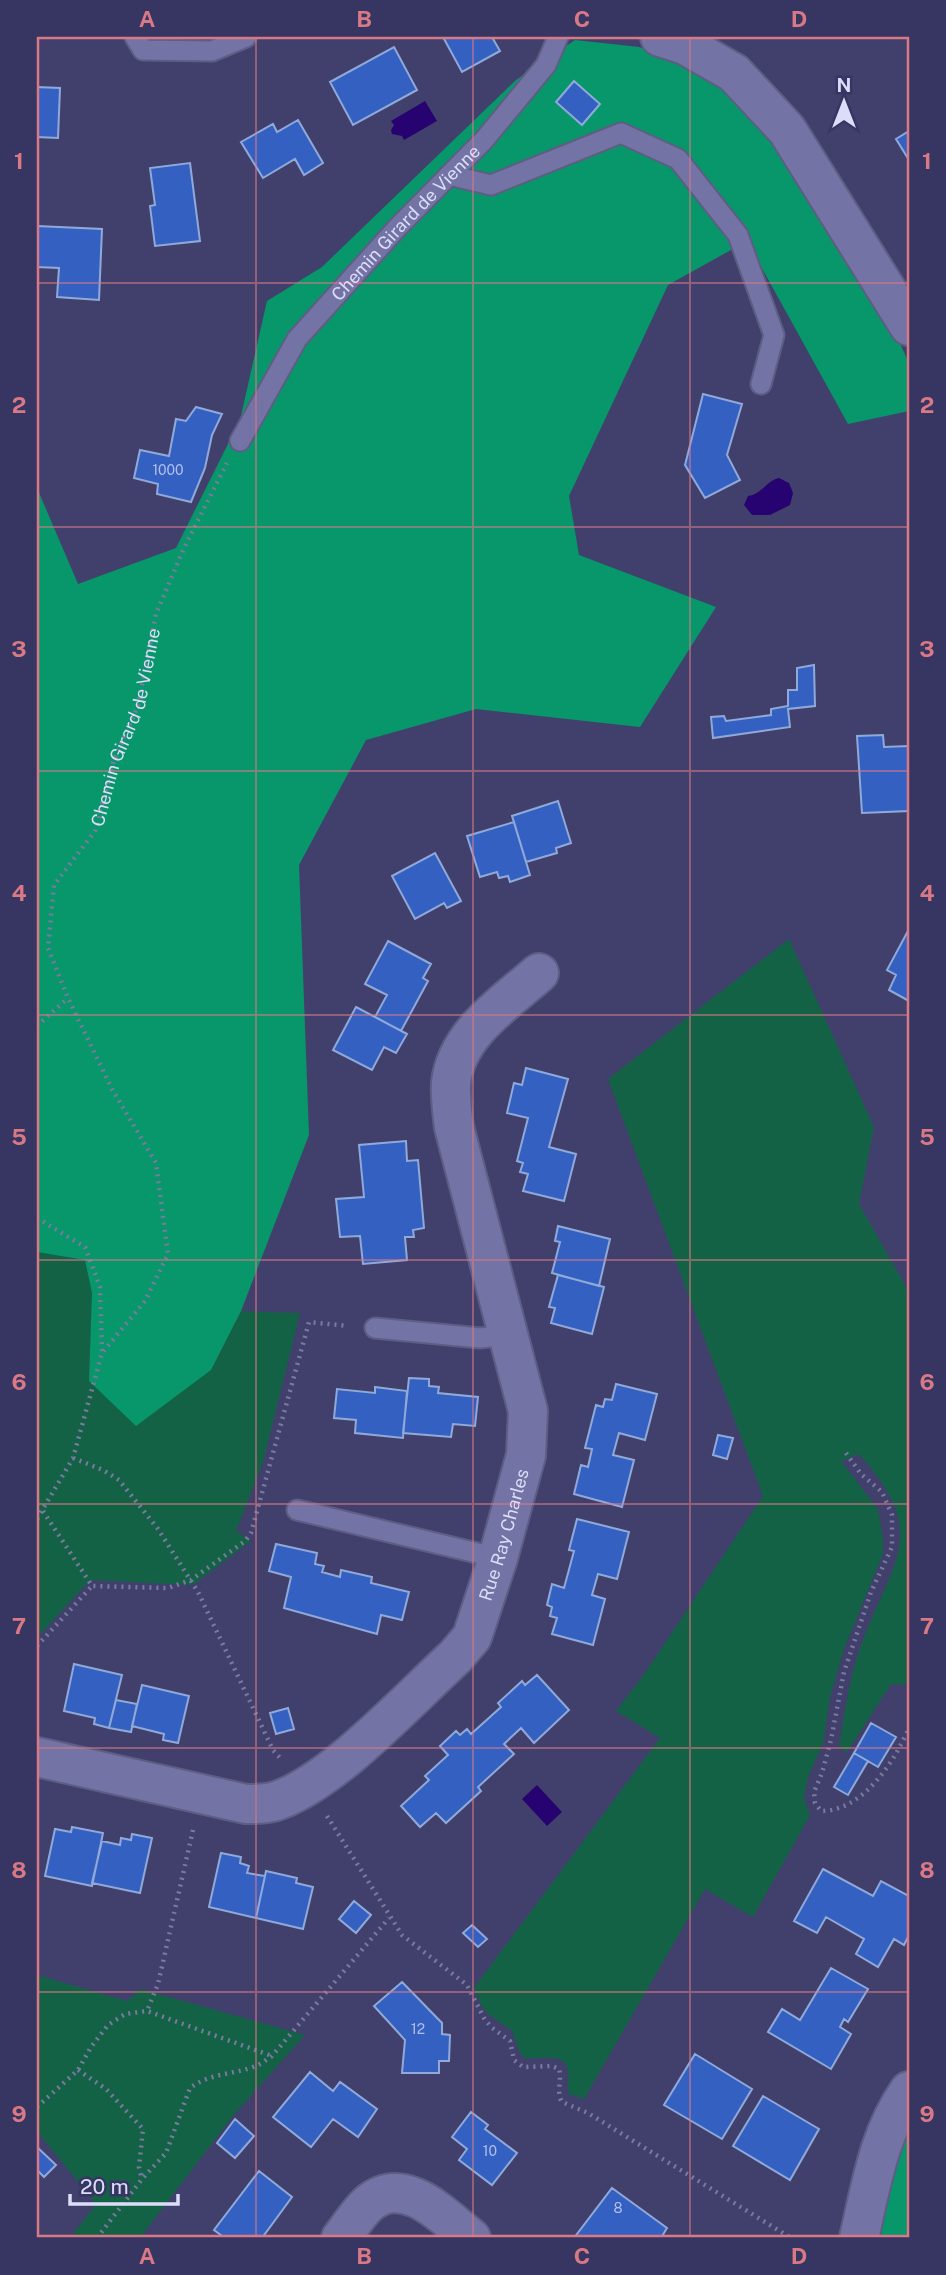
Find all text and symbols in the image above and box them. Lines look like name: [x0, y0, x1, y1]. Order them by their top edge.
text: A: [139, 5, 156, 32]
text: B: [356, 5, 372, 32]
text: C: [574, 5, 590, 32]
text: D: [791, 5, 807, 32]
north arrow: [810, 66, 880, 136]
text: N: [837, 74, 851, 96]
street label: Chemin Girard de Vienne: [327, 140, 484, 305]
text: 1: [14, 147, 24, 174]
text: 1: [922, 147, 932, 174]
text: 2: [12, 391, 26, 418]
text: 2: [920, 391, 934, 418]
house number: 1000: [152, 462, 184, 478]
street label: Chemin Girard de Vienne: [86, 626, 164, 829]
text: 3: [11, 635, 27, 662]
text: 3: [919, 635, 935, 662]
text: 4: [11, 879, 27, 906]
text: 4: [919, 879, 935, 906]
text: 5: [11, 1123, 27, 1150]
text: 5: [919, 1123, 935, 1150]
text: 6: [11, 1368, 27, 1395]
text: 6: [919, 1368, 935, 1395]
street label: Rue Ray Charles: [474, 1466, 532, 1603]
text: 7: [12, 1612, 26, 1639]
text: 7: [920, 1612, 934, 1639]
text: 8: [11, 1856, 27, 1883]
text: 8: [919, 1856, 935, 1883]
house number: 12: [411, 2021, 425, 2037]
text: 9: [11, 2100, 27, 2127]
text: 9: [919, 2100, 935, 2127]
house number: 10: [483, 2143, 497, 2159]
scale bar: [70, 2163, 178, 2207]
text: 20 m: [80, 2174, 129, 2199]
house number: 8: [613, 2200, 623, 2216]
text: A: [139, 2242, 156, 2269]
text: B: [356, 2242, 372, 2269]
text: C: [574, 2242, 590, 2269]
text: D: [791, 2242, 807, 2269]

